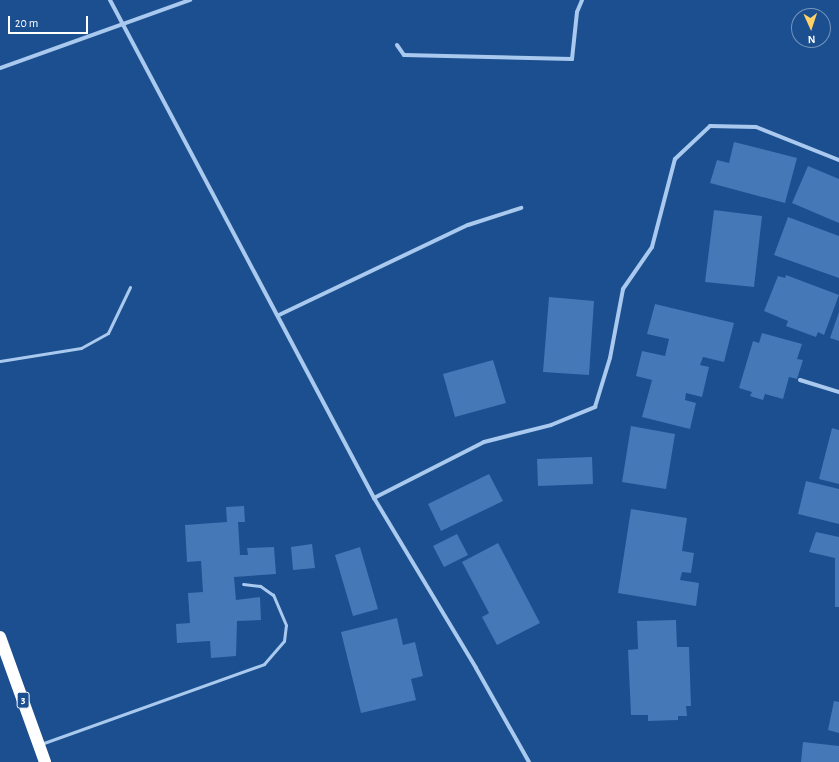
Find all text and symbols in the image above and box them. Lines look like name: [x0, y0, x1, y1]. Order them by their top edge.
scale bar: [10, 8, 90, 34]
north arrow: [791, 8, 831, 48]
text: 20 m: [15, 17, 38, 29]
text: N: [807, 34, 816, 45]
road number: 3: [16, 691, 30, 709]

